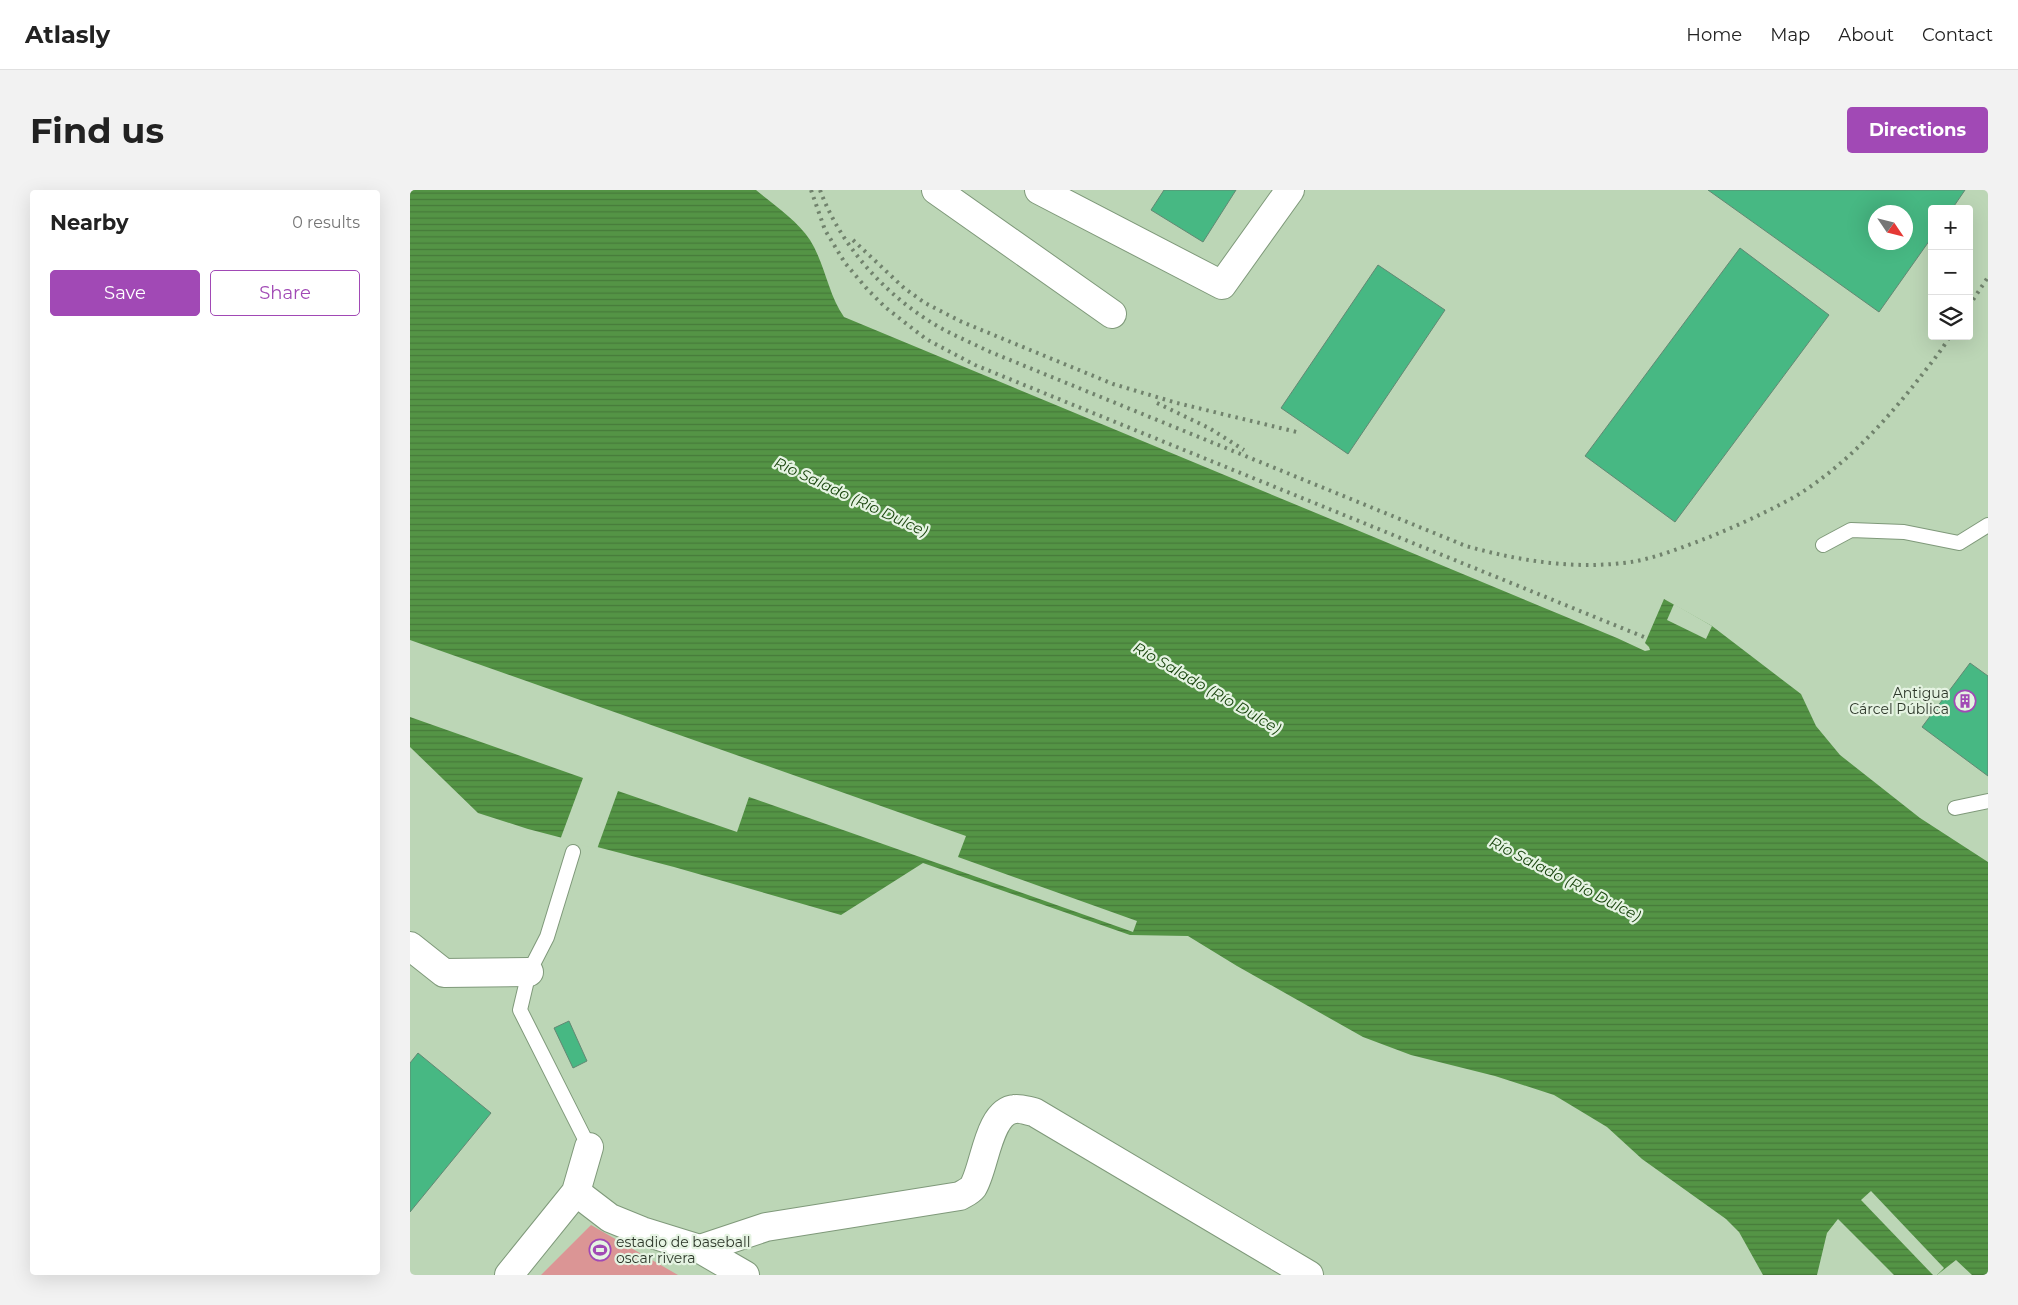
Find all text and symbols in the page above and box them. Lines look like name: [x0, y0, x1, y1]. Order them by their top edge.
text: Atlasly: [25, 20, 110, 49]
text: Home: [1686, 24, 1742, 46]
text: Map: [1770, 24, 1810, 46]
text: About: [1838, 24, 1894, 46]
text: Contact: [1922, 24, 1993, 46]
button: Directions: [1847, 107, 1988, 153]
text: Find us: [30, 109, 164, 152]
north arrow: [1868, 205, 1913, 250]
map controls: [1928, 205, 1973, 340]
button: +: [1928, 205, 1973, 250]
text: Nearby: [50, 210, 129, 235]
text: 0 results: [292, 213, 360, 232]
button: −: [1928, 250, 1973, 295]
button: Save: [50, 270, 200, 316]
button: Share: [210, 270, 360, 316]
button: layers: [1928, 295, 1973, 340]
water label: Río Salado (Río Dulce): [771, 453, 931, 541]
water label: Río Salado (Río Dulce): [1130, 638, 1284, 738]
place label: Antigua Cárcel Pública: [1849, 684, 1949, 718]
building icon: Antigua Cárcel Pública: [1953, 689, 1977, 713]
water label: Río Salado (Río Dulce): [1486, 832, 1644, 925]
place label: estadio de baseball oscar rivera: [616, 1233, 751, 1267]
sports icon: estadio de baseball oscar rivera: [588, 1238, 612, 1262]

